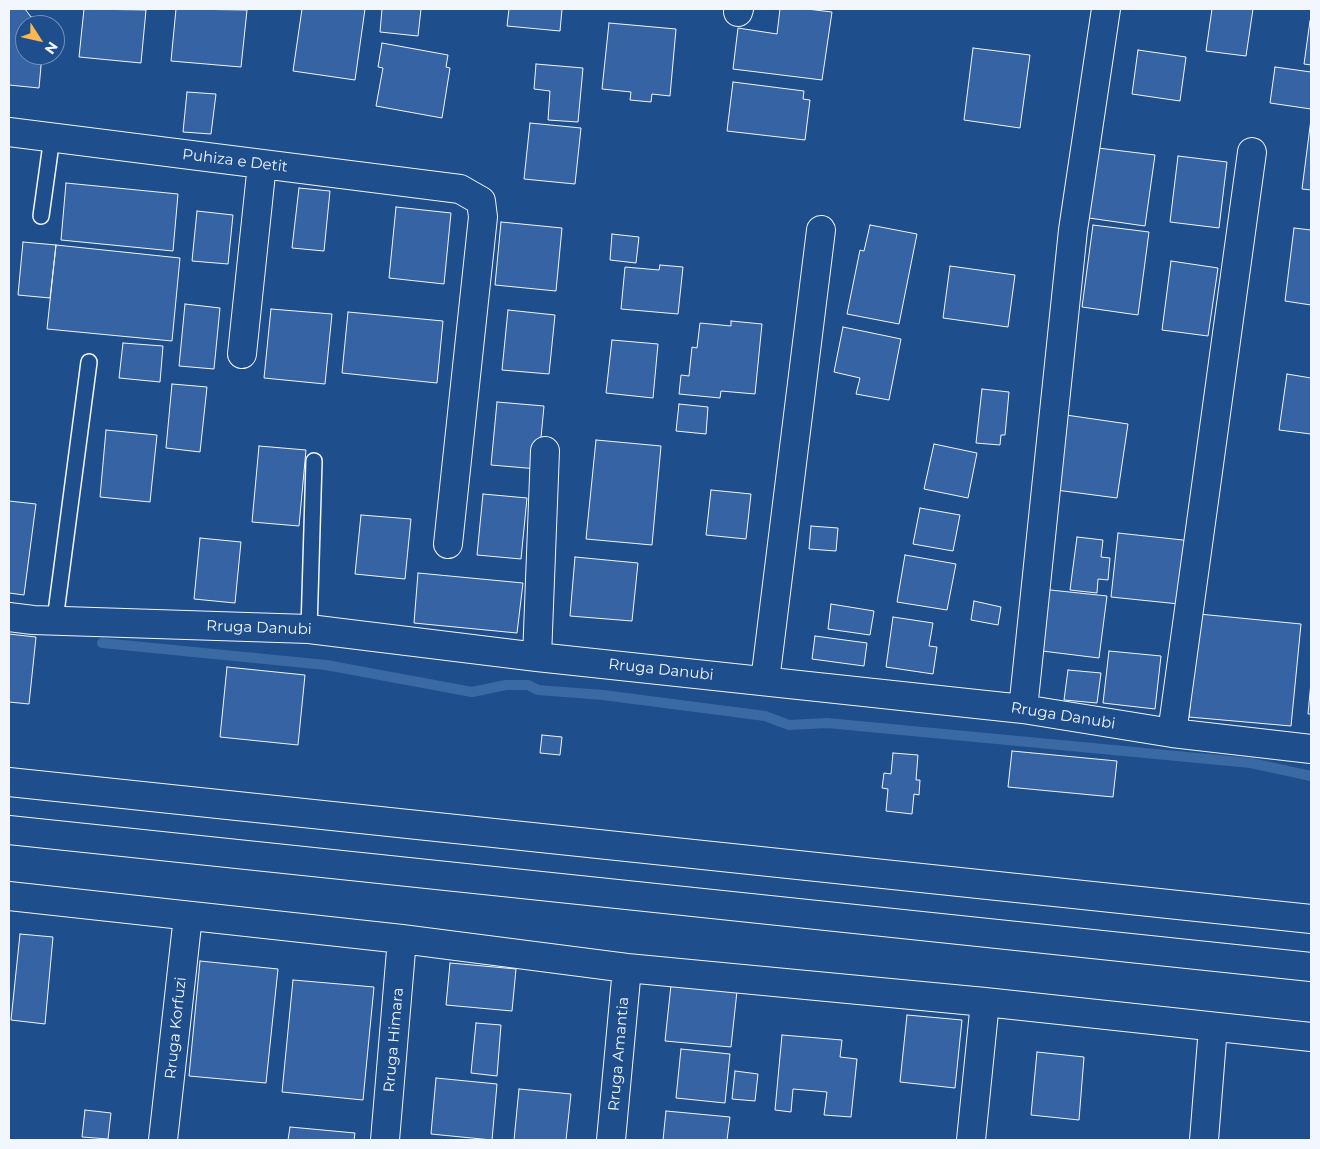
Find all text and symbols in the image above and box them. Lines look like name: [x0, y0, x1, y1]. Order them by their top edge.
north arrow: [15, 15, 65, 65]
text: N: [41, 38, 62, 58]
street label: Puhiza e Detit: [181, 146, 289, 176]
street label: Rruga Danubi: [206, 617, 312, 639]
street label: Rruga Danubi: [608, 656, 714, 684]
street label: Rruga Danubi: [1009, 699, 1117, 733]
street label: Rruga Korfuzi: [162, 976, 190, 1080]
street label: Rruga Himara: [380, 987, 408, 1093]
street label: Rruga Amantia: [605, 996, 633, 1112]

